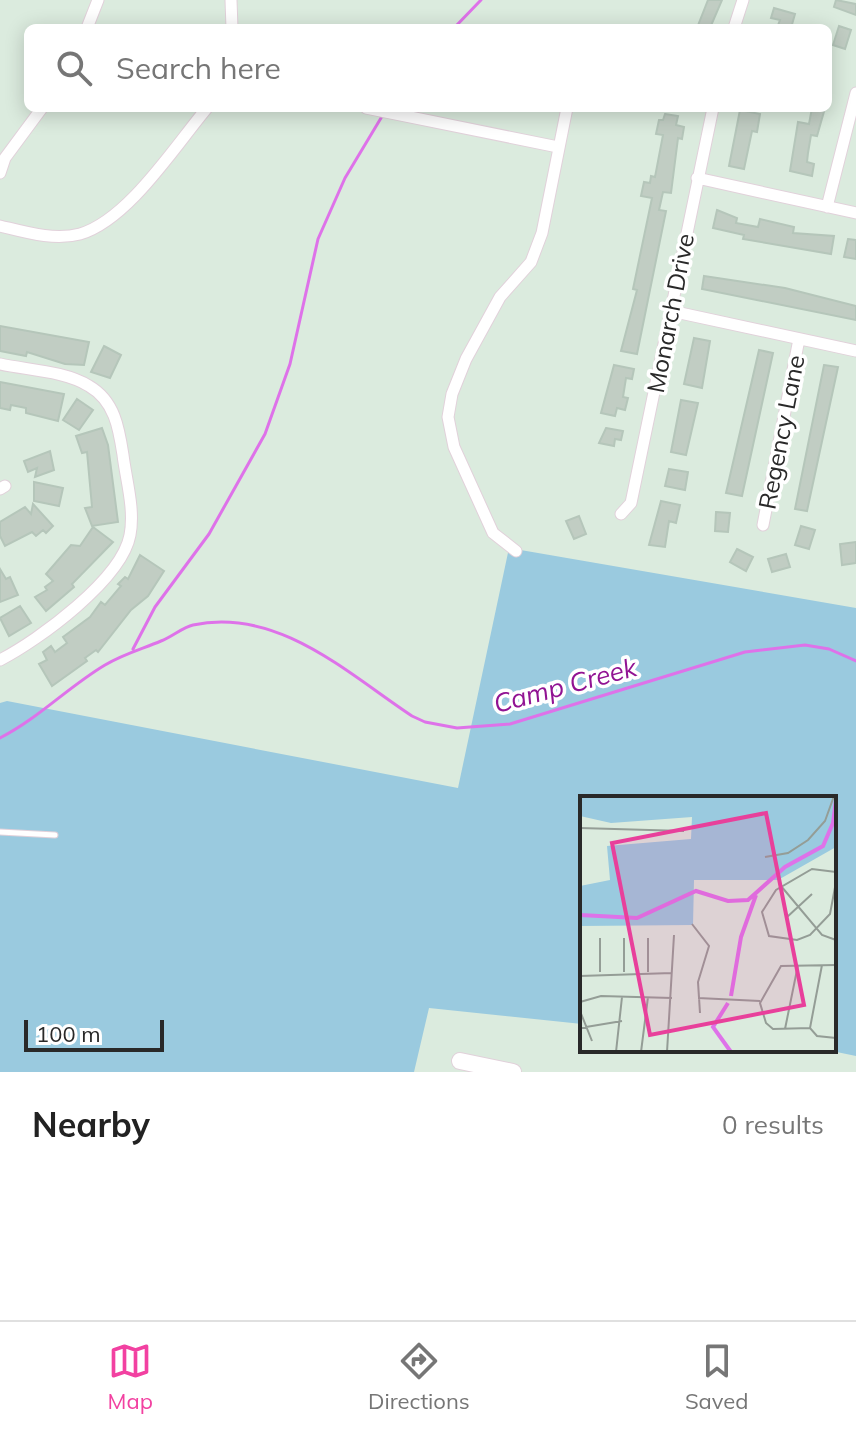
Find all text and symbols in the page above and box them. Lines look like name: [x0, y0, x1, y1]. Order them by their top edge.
search box: [24, 24, 832, 112]
icon: search: [52, 46, 96, 90]
text: Search here: [116, 49, 281, 87]
street label: Monarch Drive: [640, 231, 700, 395]
street label: Regency Lane: [751, 352, 811, 512]
water label: Camp Creek: [490, 650, 641, 720]
inset map: [580, 796, 836, 1052]
scale bar: [24, 1016, 164, 1052]
text: 100 m: [36, 1020, 101, 1048]
text: Nearby: [32, 1103, 150, 1146]
text: 0 results: [722, 1108, 824, 1141]
tab: Map: [108, 1339, 153, 1415]
tab: Directions: [368, 1339, 470, 1415]
tab: Saved: [685, 1339, 748, 1415]

